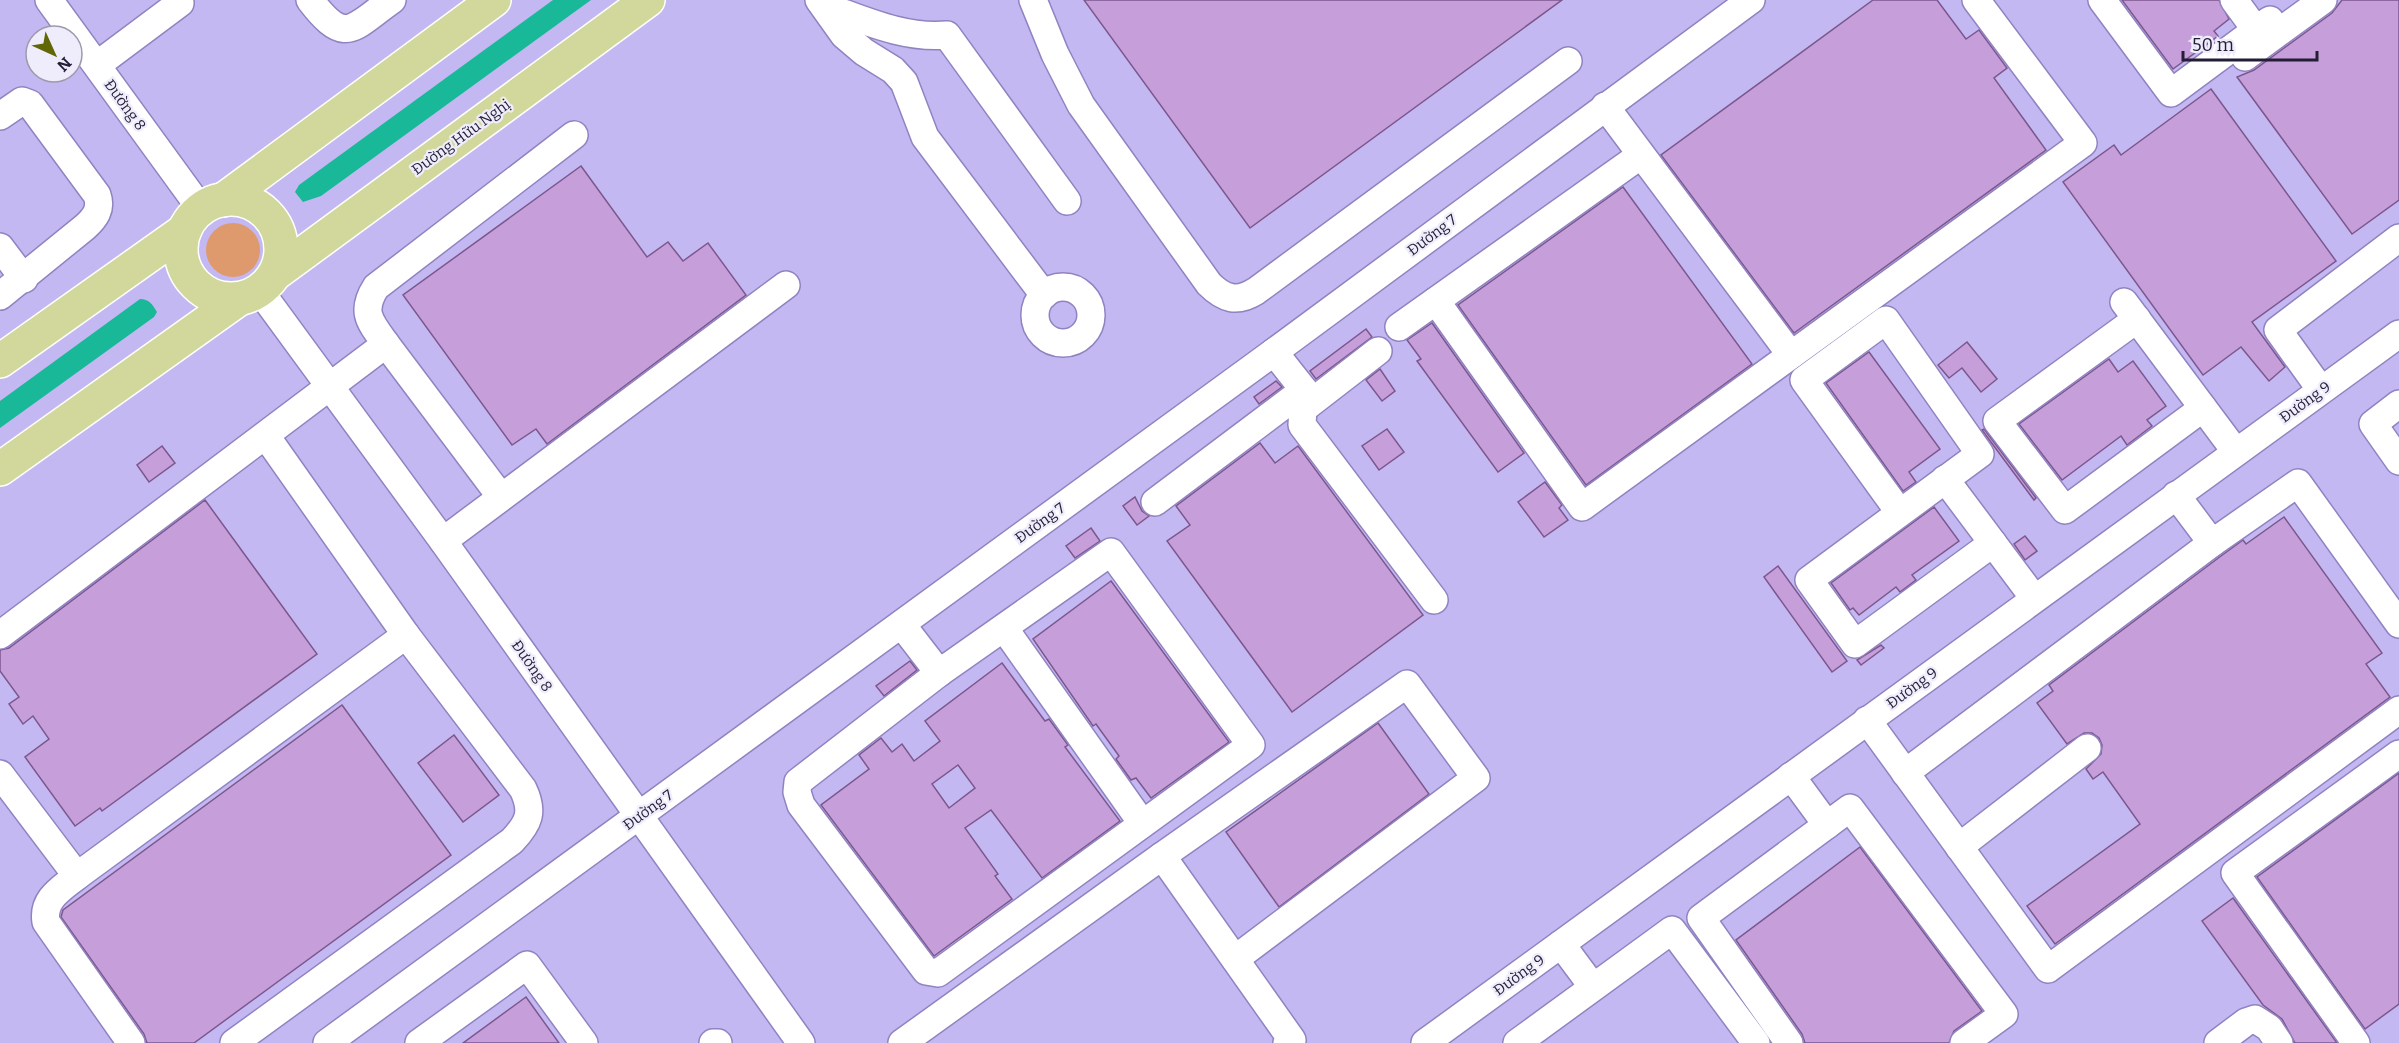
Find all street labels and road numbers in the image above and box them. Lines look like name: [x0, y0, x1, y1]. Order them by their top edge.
street label: Đường 8: [100, 76, 150, 134]
street label: Đường Hữu Nghị: [408, 95, 514, 179]
street label: Đường 7: [1404, 210, 1461, 259]
street label: Đường 9: [2276, 378, 2334, 426]
street label: Đường 7: [1012, 499, 1069, 547]
street label: Đường 8: [508, 637, 556, 695]
street label: Đường 9: [1883, 664, 1941, 712]
street label: Đường 7: [620, 786, 677, 834]
street label: Đường 9: [1490, 951, 1548, 999]

